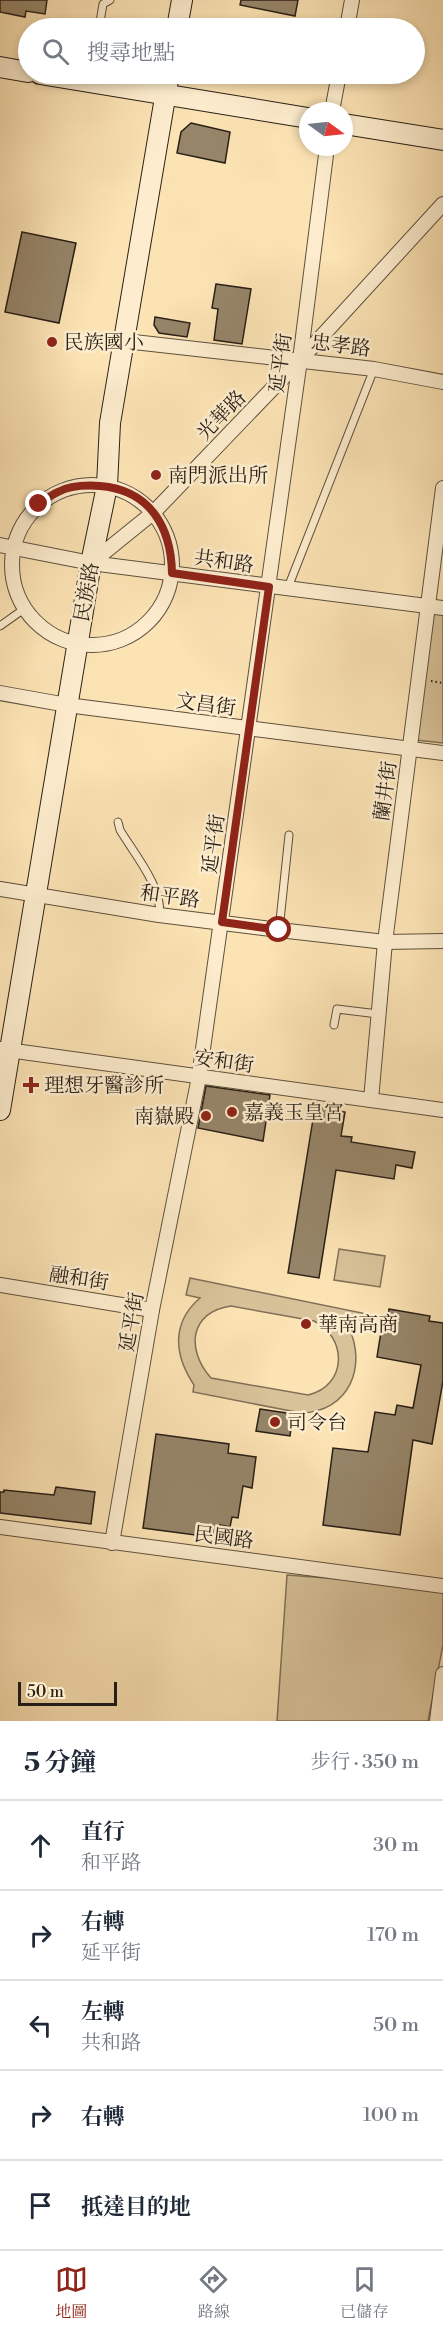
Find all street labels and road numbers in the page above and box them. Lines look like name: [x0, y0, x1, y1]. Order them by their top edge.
street label: 忠孝路: [310, 330, 372, 363]
street label: 延平街: [265, 332, 298, 395]
street label: 光華路: [192, 386, 252, 446]
street label: 共和路: [192, 546, 255, 579]
street label: 民族路: [70, 561, 105, 624]
street label: 文昌街: [174, 689, 237, 722]
street label: 蘭井街: [370, 760, 403, 823]
street label: 延平街: [198, 813, 231, 876]
street label: 和平路: [138, 881, 201, 914]
street label: 安和街: [192, 1046, 255, 1079]
street label: 融和街: [47, 1262, 110, 1297]
street label: 延平街: [115, 1291, 150, 1354]
street label: 民國路: [193, 1522, 255, 1555]

